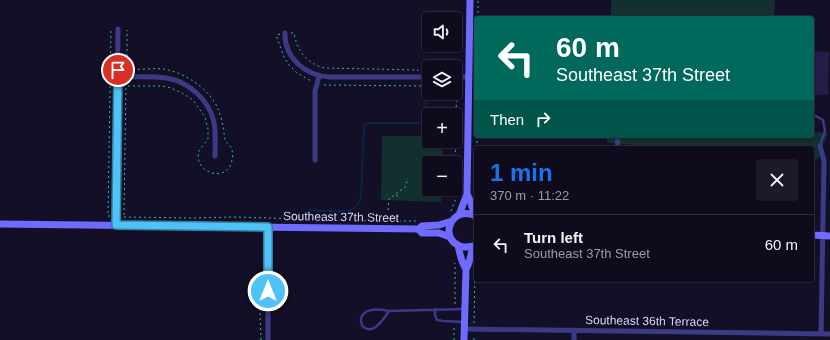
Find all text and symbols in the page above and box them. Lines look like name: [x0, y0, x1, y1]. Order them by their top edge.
map controls: [422, 12, 462, 196]
button: sound: [422, 12, 462, 52]
icon: left: [490, 32, 542, 84]
text: 60 m: [556, 32, 620, 63]
pin: [101, 53, 135, 87]
icon: arrive: [107, 59, 129, 81]
button: layers: [422, 60, 462, 100]
text: Southeast 37th Street: [556, 65, 730, 85]
button: +: [422, 108, 462, 148]
icon: right: [532, 108, 554, 130]
text: Then: [490, 111, 524, 128]
button: −: [422, 156, 462, 196]
text: 1 min: [490, 159, 553, 186]
button: close: [756, 159, 798, 201]
text: 370 m · 11:22: [490, 188, 569, 203]
street label: Southeast 37th Street: [283, 209, 400, 225]
text: Turn left: [524, 229, 583, 246]
icon: left: [490, 234, 512, 256]
text: 60 m: [765, 236, 798, 253]
text: Southeast 37th Street: [524, 246, 650, 261]
position arrow: [247, 270, 289, 312]
street label: Southeast 36th Terrace: [585, 313, 709, 329]

